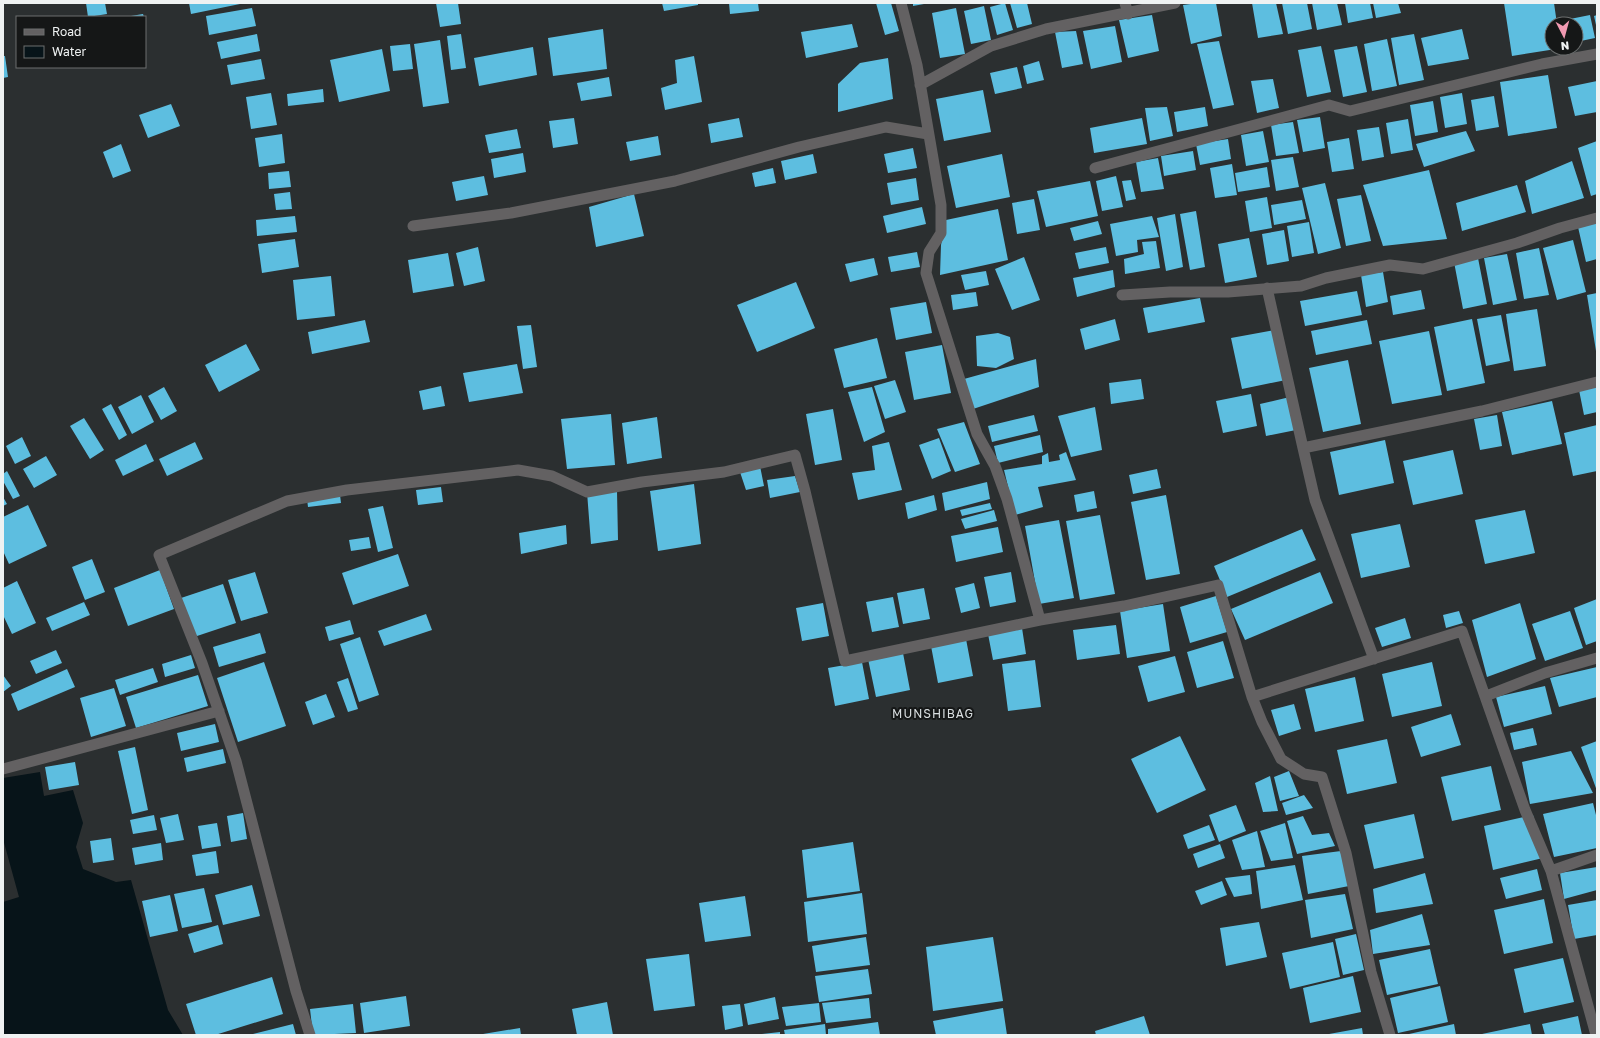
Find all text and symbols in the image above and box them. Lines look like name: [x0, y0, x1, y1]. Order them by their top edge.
legend: [16, 16, 146, 68]
north arrow: [1544, 16, 1584, 56]
text: Road: [52, 24, 81, 39]
text: N: [1560, 40, 1570, 53]
text: Water: [52, 44, 86, 59]
district label: MUNSHIBAG: [892, 706, 974, 721]

